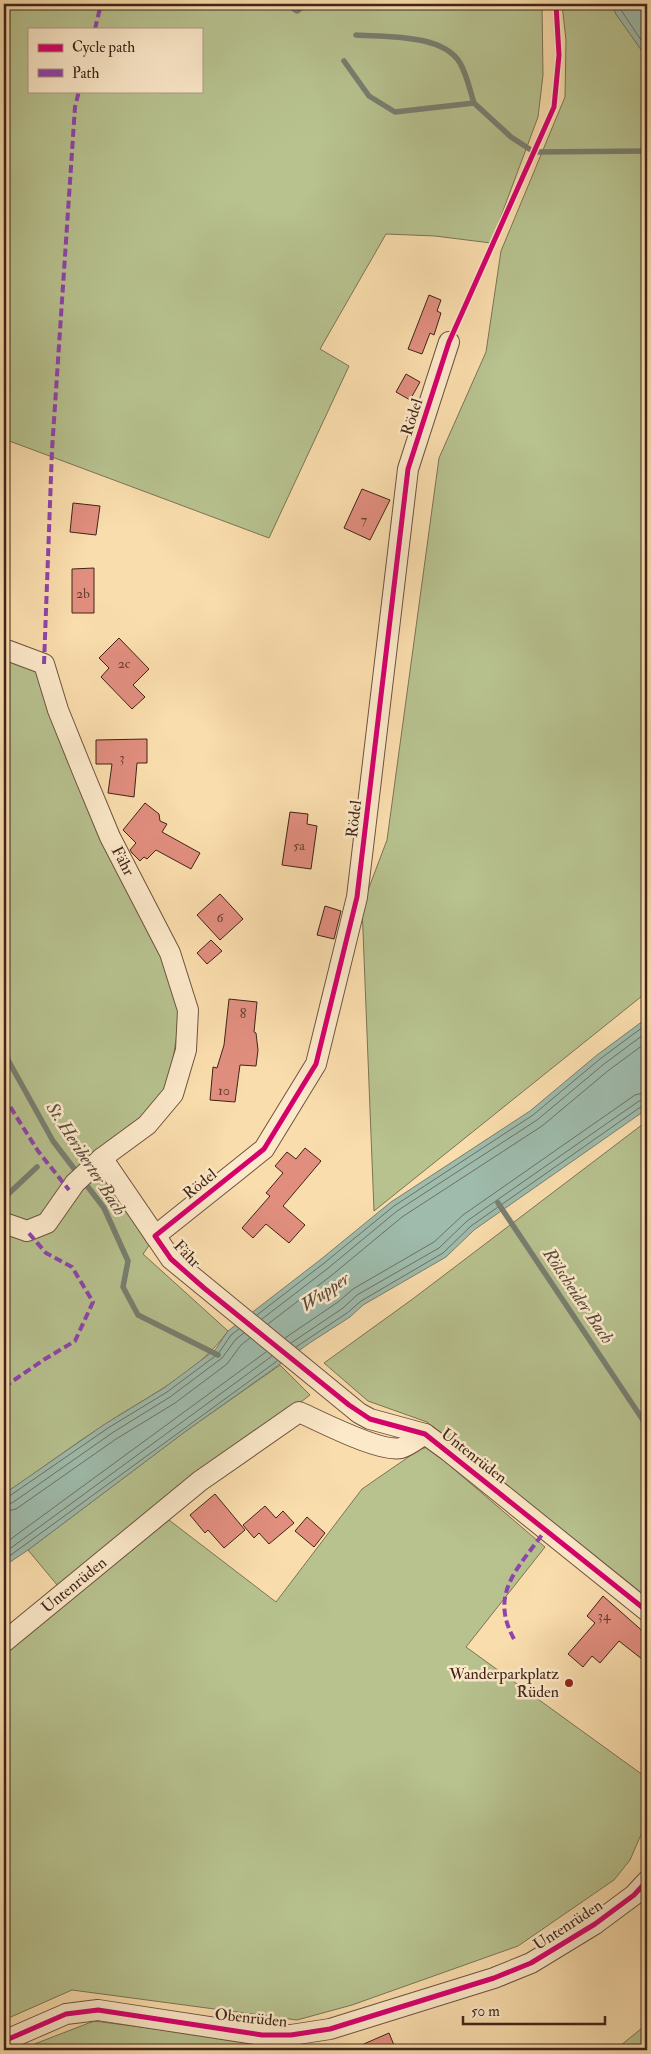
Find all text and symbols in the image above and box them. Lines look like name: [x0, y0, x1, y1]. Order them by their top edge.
legend: [28, 28, 202, 92]
text: Cycle path: [72, 38, 135, 58]
text: Path: [72, 64, 99, 83]
street label: Rödel: [397, 396, 427, 438]
house number: 7: [361, 511, 368, 528]
house number: 2b: [76, 585, 90, 602]
house number: 2c: [118, 655, 131, 672]
house number: 3: [119, 749, 125, 766]
street label: Rödel: [342, 799, 366, 839]
house number: 5a: [293, 837, 305, 854]
street label: Fähr: [107, 843, 139, 879]
house number: 6: [216, 909, 224, 926]
house number: 8: [240, 1005, 247, 1022]
house number: 10: [218, 1082, 230, 1099]
water label: St. Heriberter Bach: [40, 1097, 131, 1220]
street label: Rödel: [179, 1164, 221, 1204]
street label: Fähr: [169, 1236, 205, 1272]
water label: Rölscheider Bach: [537, 1243, 618, 1348]
water label: Wupper: [296, 1267, 355, 1317]
street label: Untenrüden: [437, 1424, 511, 1488]
street label: Untenrüden: [37, 1553, 111, 1617]
house number: 34: [598, 1607, 612, 1624]
place label: Wanderparkplatz Rüden: [448, 1664, 559, 1702]
marker: Wanderparkplatz Rüden: [563, 1677, 575, 1689]
street label: Untenrüden: [530, 1895, 606, 1955]
scale bar: [463, 1994, 606, 2026]
text: 50 m: [471, 2002, 500, 2021]
street label: Obenrüden: [214, 2004, 288, 2032]

